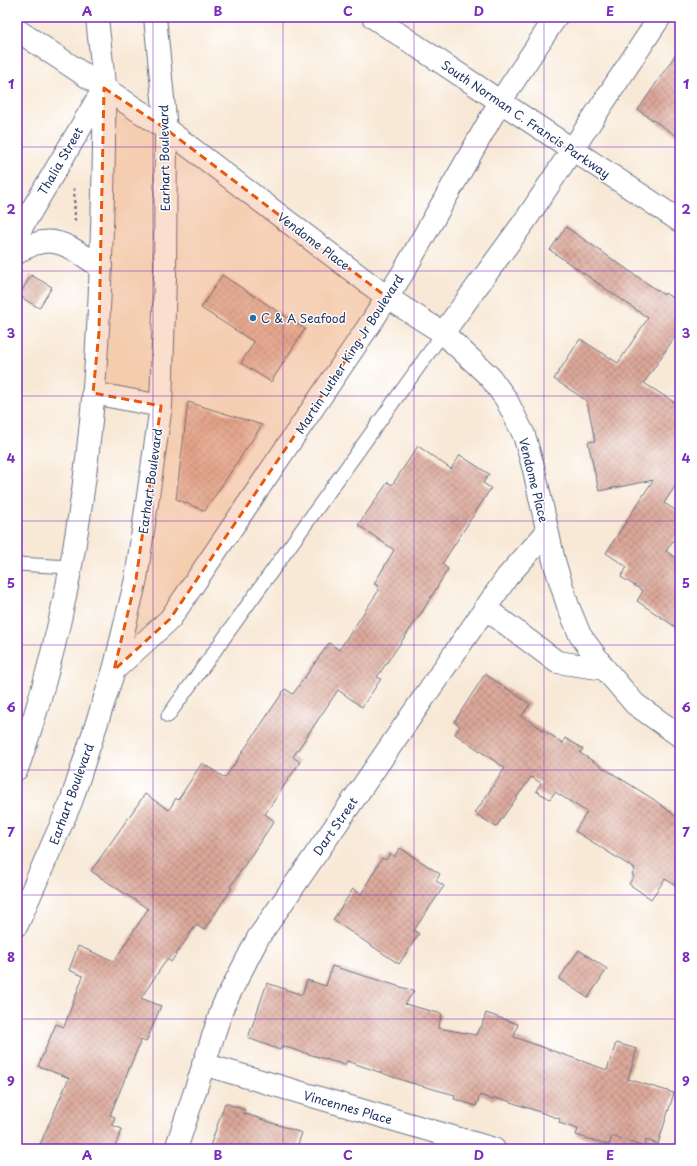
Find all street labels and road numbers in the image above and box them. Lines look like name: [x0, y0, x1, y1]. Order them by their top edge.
street label: South Norman C. Francis Parkway: [438, 56, 614, 182]
street label: Earhart Boulevard: [154, 104, 174, 211]
street label: Thalia Street: [33, 123, 87, 199]
street label: Vendome Place: [274, 208, 354, 274]
street label: Martin Luther King Jr Boulevard: [291, 270, 408, 437]
street label: Earhart Boulevard: [134, 426, 166, 535]
street label: Vendome Place: [515, 436, 553, 524]
street label: Earhart Boulevard: [44, 740, 98, 847]
street label: Dart Street: [308, 793, 362, 859]
street label: Vincennes Place: [302, 1086, 394, 1128]

